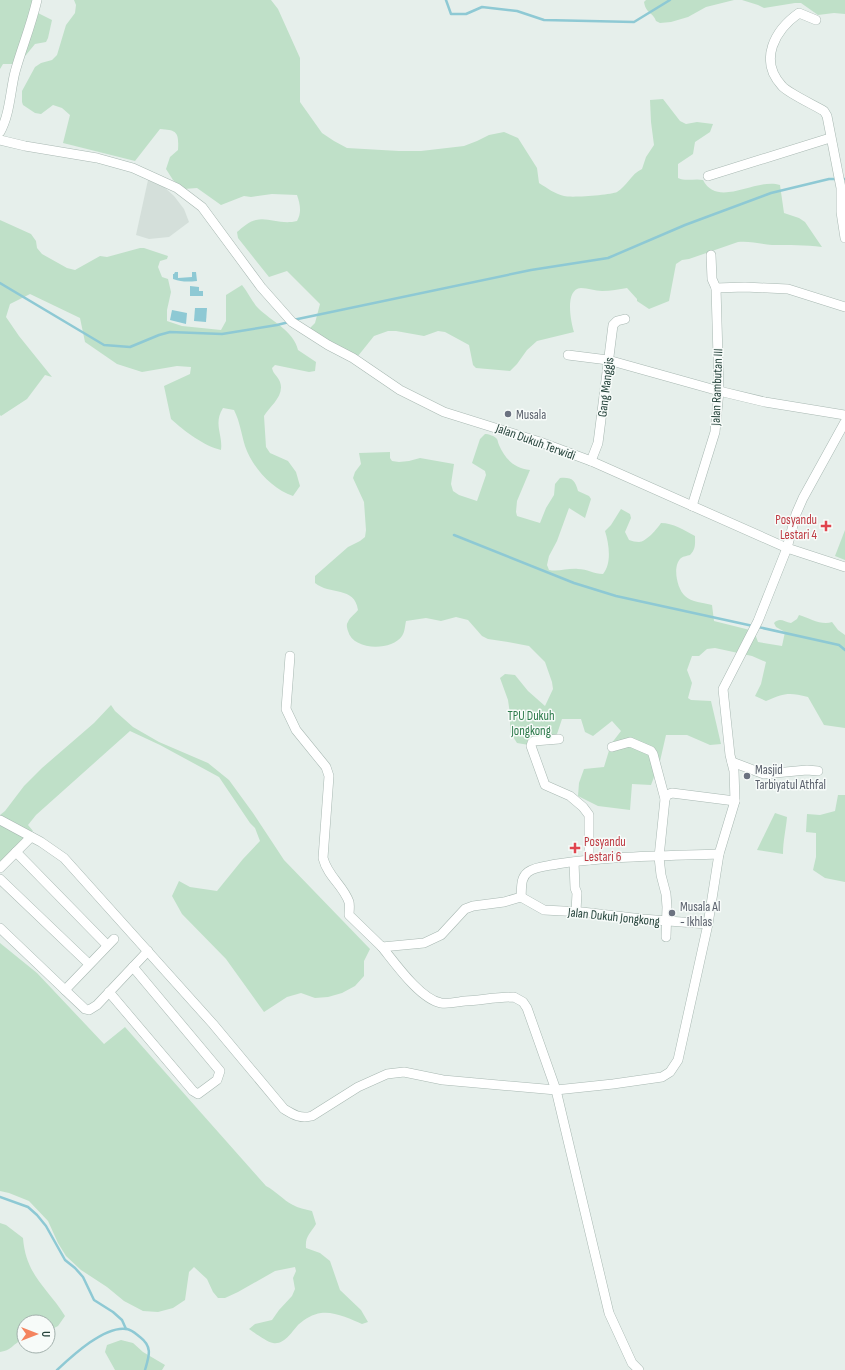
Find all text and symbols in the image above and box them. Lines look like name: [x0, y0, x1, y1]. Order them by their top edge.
street label: Jalan Rambutan III: [708, 348, 726, 427]
street label: Gang Manggis: [594, 356, 618, 418]
place label: Musala: [516, 407, 546, 423]
marker: Musala: [503, 409, 513, 419]
street label: Jalan Dukuh Terwidi: [493, 420, 578, 464]
place label: Posyandu Lestari 4: [775, 512, 818, 543]
marker: Posyandu Lestari 4: [820, 520, 832, 532]
park label: TPU Dukuh Jongkong: [507, 708, 555, 739]
place label: Masjid Tarbiyatul Athfal: [755, 762, 826, 793]
marker: Masjid Tarbiyatul Athfal: [742, 771, 752, 781]
place label: Posyandu Lestari 6: [584, 834, 626, 865]
marker: Posyandu Lestari 6: [569, 842, 581, 854]
place label: Musala Al - Ikhlas: [680, 899, 720, 930]
street label: Jalan Dukuh Jongkong: [566, 904, 661, 930]
marker: Musala Al - Ikhlas: [667, 908, 677, 918]
north arrow: [16, 1314, 56, 1354]
text: U: [39, 1331, 52, 1337]

